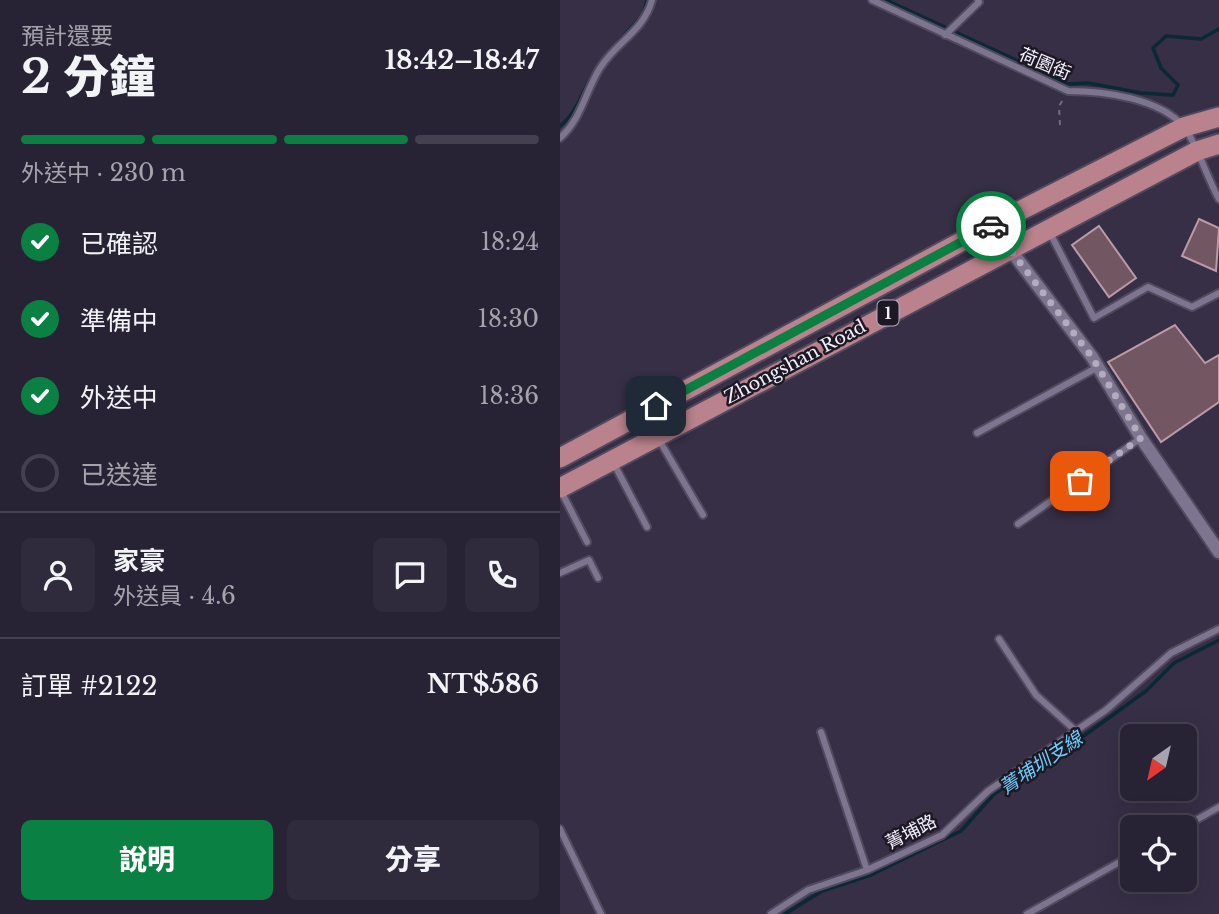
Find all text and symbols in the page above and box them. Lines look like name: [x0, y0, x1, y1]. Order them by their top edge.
text: 預計還要: [21, 22, 113, 50]
street label: 荷園街: [1016, 43, 1074, 85]
text: 18:42–18:47: [385, 44, 539, 76]
text: 2 分鐘: [21, 48, 155, 105]
text: 外送中 · 230 m: [21, 159, 186, 187]
courier: [956, 191, 1026, 261]
icon: car: [972, 207, 1010, 245]
icon: check: [21, 223, 59, 261]
text: 已確認: [80, 228, 158, 260]
text: 18:24: [481, 228, 539, 256]
icon: check: [21, 300, 59, 338]
road number: 1: [878, 300, 898, 326]
text: 準備中: [80, 305, 158, 337]
text: 18:30: [478, 305, 539, 333]
street label: Zhongshan Road: [720, 315, 870, 409]
pin: [626, 376, 686, 436]
icon: check: [21, 377, 59, 415]
text: 外送中: [80, 382, 158, 414]
text: 18:36: [479, 382, 539, 410]
icon: home: [637, 387, 675, 425]
pin: [1050, 451, 1110, 511]
text: 已送達: [80, 459, 158, 491]
icon: bag: [1061, 462, 1099, 500]
button: person: [21, 538, 95, 612]
button: chat: [373, 538, 447, 612]
button: phone: [465, 538, 539, 612]
text: 家豪: [113, 545, 165, 577]
text: 外送員 · 4.6: [113, 582, 236, 610]
text: NT$586: [427, 668, 539, 700]
text: 訂單 #2122: [21, 670, 157, 702]
north arrow: [1120, 724, 1197, 802]
map controls: [1120, 724, 1197, 892]
water label: 菁埔圳支線: [995, 726, 1088, 799]
street label: 菁埔路: [882, 810, 940, 854]
button: locate: [1120, 815, 1197, 892]
button: 說明: [21, 820, 273, 900]
button: 分享: [287, 820, 539, 900]

